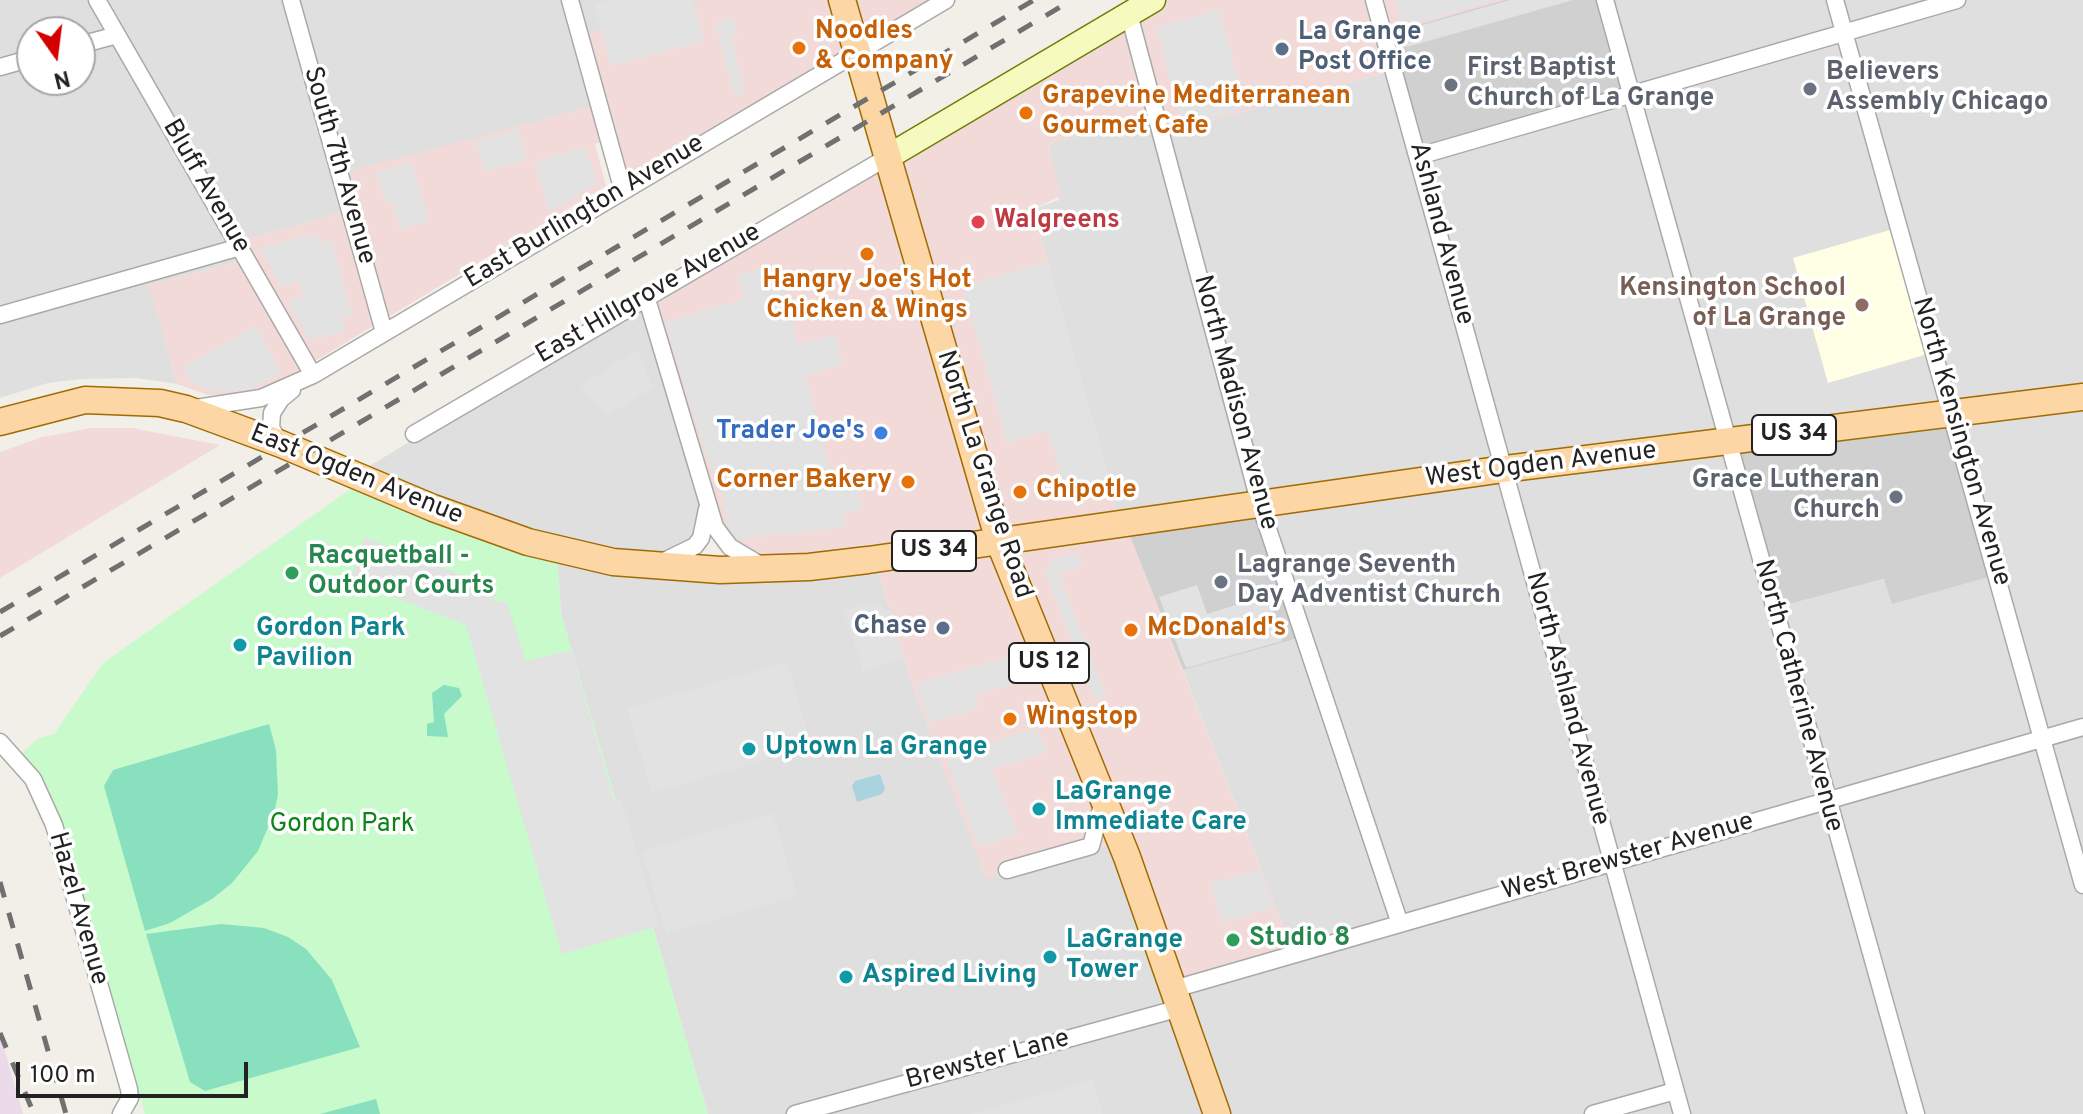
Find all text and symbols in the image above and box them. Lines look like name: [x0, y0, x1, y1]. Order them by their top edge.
north arrow: [16, 16, 96, 96]
place label: Noodles & Company: [815, 17, 954, 78]
place label: La Grange Post Office: [1298, 18, 1432, 80]
marker: Noodles & Company: [790, 39, 808, 57]
marker: La Grange Post Office: [1273, 40, 1291, 58]
place label: First Baptist Church of La Grange: [1467, 54, 1714, 116]
place label: Believers Assembly Chicago: [1826, 58, 2048, 120]
text: N: [51, 63, 72, 93]
street label: South 7th Avenue: [295, 64, 381, 268]
marker: First Baptist Church of La Grange: [1442, 76, 1460, 94]
marker: Believers Assembly Chicago: [1801, 80, 1819, 98]
place label: Grapevine Mediterranean Gourmet Cafe: [1042, 82, 1351, 144]
marker: Grapevine Mediterranean Gourmet Cafe: [1017, 104, 1035, 122]
street label: Bluff Avenue: [154, 115, 256, 259]
street label: East Burlington Avenue: [460, 129, 710, 297]
street label: Ashland Avenue: [1401, 139, 1479, 329]
place label: Walgreens: [994, 206, 1120, 238]
marker: Walgreens: [969, 213, 987, 231]
street label: East Hillgrove Avenue: [531, 218, 767, 372]
marker: Hangry Joe's Hot Chicken & Wings: [858, 245, 876, 263]
place label: Hangry Joe's Hot Chicken & Wings: [762, 266, 972, 328]
street label: North Madison Avenue: [1185, 272, 1283, 534]
place label: Kensington School of La Grange: [1619, 274, 1846, 336]
street label: North Kensington Avenue: [1904, 294, 2016, 590]
marker: Kensington School of La Grange: [1853, 296, 1871, 314]
street label: North La Grange Road: [928, 347, 1038, 603]
road number: US 34: [1752, 415, 1836, 455]
place label: Trader Joe's: [716, 417, 865, 449]
street label: East Ogden Avenue: [245, 419, 467, 533]
marker: Trader Joe's: [872, 424, 890, 442]
street label: West Ogden Avenue: [1424, 436, 1658, 496]
place label: Corner Bakery: [716, 466, 892, 498]
place label: Grace Lutheran Church: [1692, 466, 1880, 528]
marker: Corner Bakery: [899, 473, 917, 491]
place label: Chipotle: [1036, 476, 1137, 508]
marker: Chipotle: [1011, 483, 1029, 501]
marker: Grace Lutheran Church: [1887, 488, 1905, 506]
road number: US 34: [892, 531, 976, 571]
place label: Racquetball - Outdoor Courts: [308, 542, 494, 604]
place label: Lagrange Seventh Day Adventist Church: [1237, 551, 1501, 612]
street label: North Catherine Avenue: [1746, 556, 1848, 836]
marker: Racquetball - Outdoor Courts: [283, 564, 301, 582]
street label: North Ashland Avenue: [1517, 569, 1615, 829]
marker: Lagrange Seventh Day Adventist Church: [1212, 573, 1230, 591]
place label: Chase: [853, 612, 927, 644]
place label: Gordon Park Pavilion: [256, 614, 406, 676]
place label: McDonald's: [1147, 614, 1286, 646]
marker: Chase: [934, 619, 952, 637]
marker: McDonald's: [1122, 621, 1140, 639]
marker: Gordon Park Pavilion: [231, 636, 249, 654]
road number: US 12: [1009, 643, 1089, 683]
place label: Wingstop: [1026, 703, 1138, 735]
marker: Wingstop: [1001, 710, 1019, 728]
place label: Uptown La Grange: [765, 733, 988, 765]
marker: Uptown La Grange: [740, 740, 758, 758]
place label: LaGrange Immediate Care: [1055, 778, 1247, 840]
marker: LaGrange Immediate Care: [1030, 800, 1048, 818]
street label: West Brewster Avenue: [1498, 807, 1758, 909]
park label: Gordon Park: [269, 810, 415, 842]
street label: Hazel Avenue: [40, 829, 114, 989]
place label: Studio 8: [1249, 924, 1350, 956]
place label: LaGrange Tower: [1066, 926, 1183, 988]
marker: Studio 8: [1224, 931, 1242, 949]
marker: LaGrange Tower: [1041, 948, 1059, 966]
place label: Aspired Living: [862, 961, 1037, 993]
marker: Aspired Living: [837, 968, 855, 986]
street label: Brewster Lane: [903, 1024, 1073, 1098]
scale bar: [20, 1046, 252, 1096]
text: 100 m: [30, 1061, 96, 1091]

